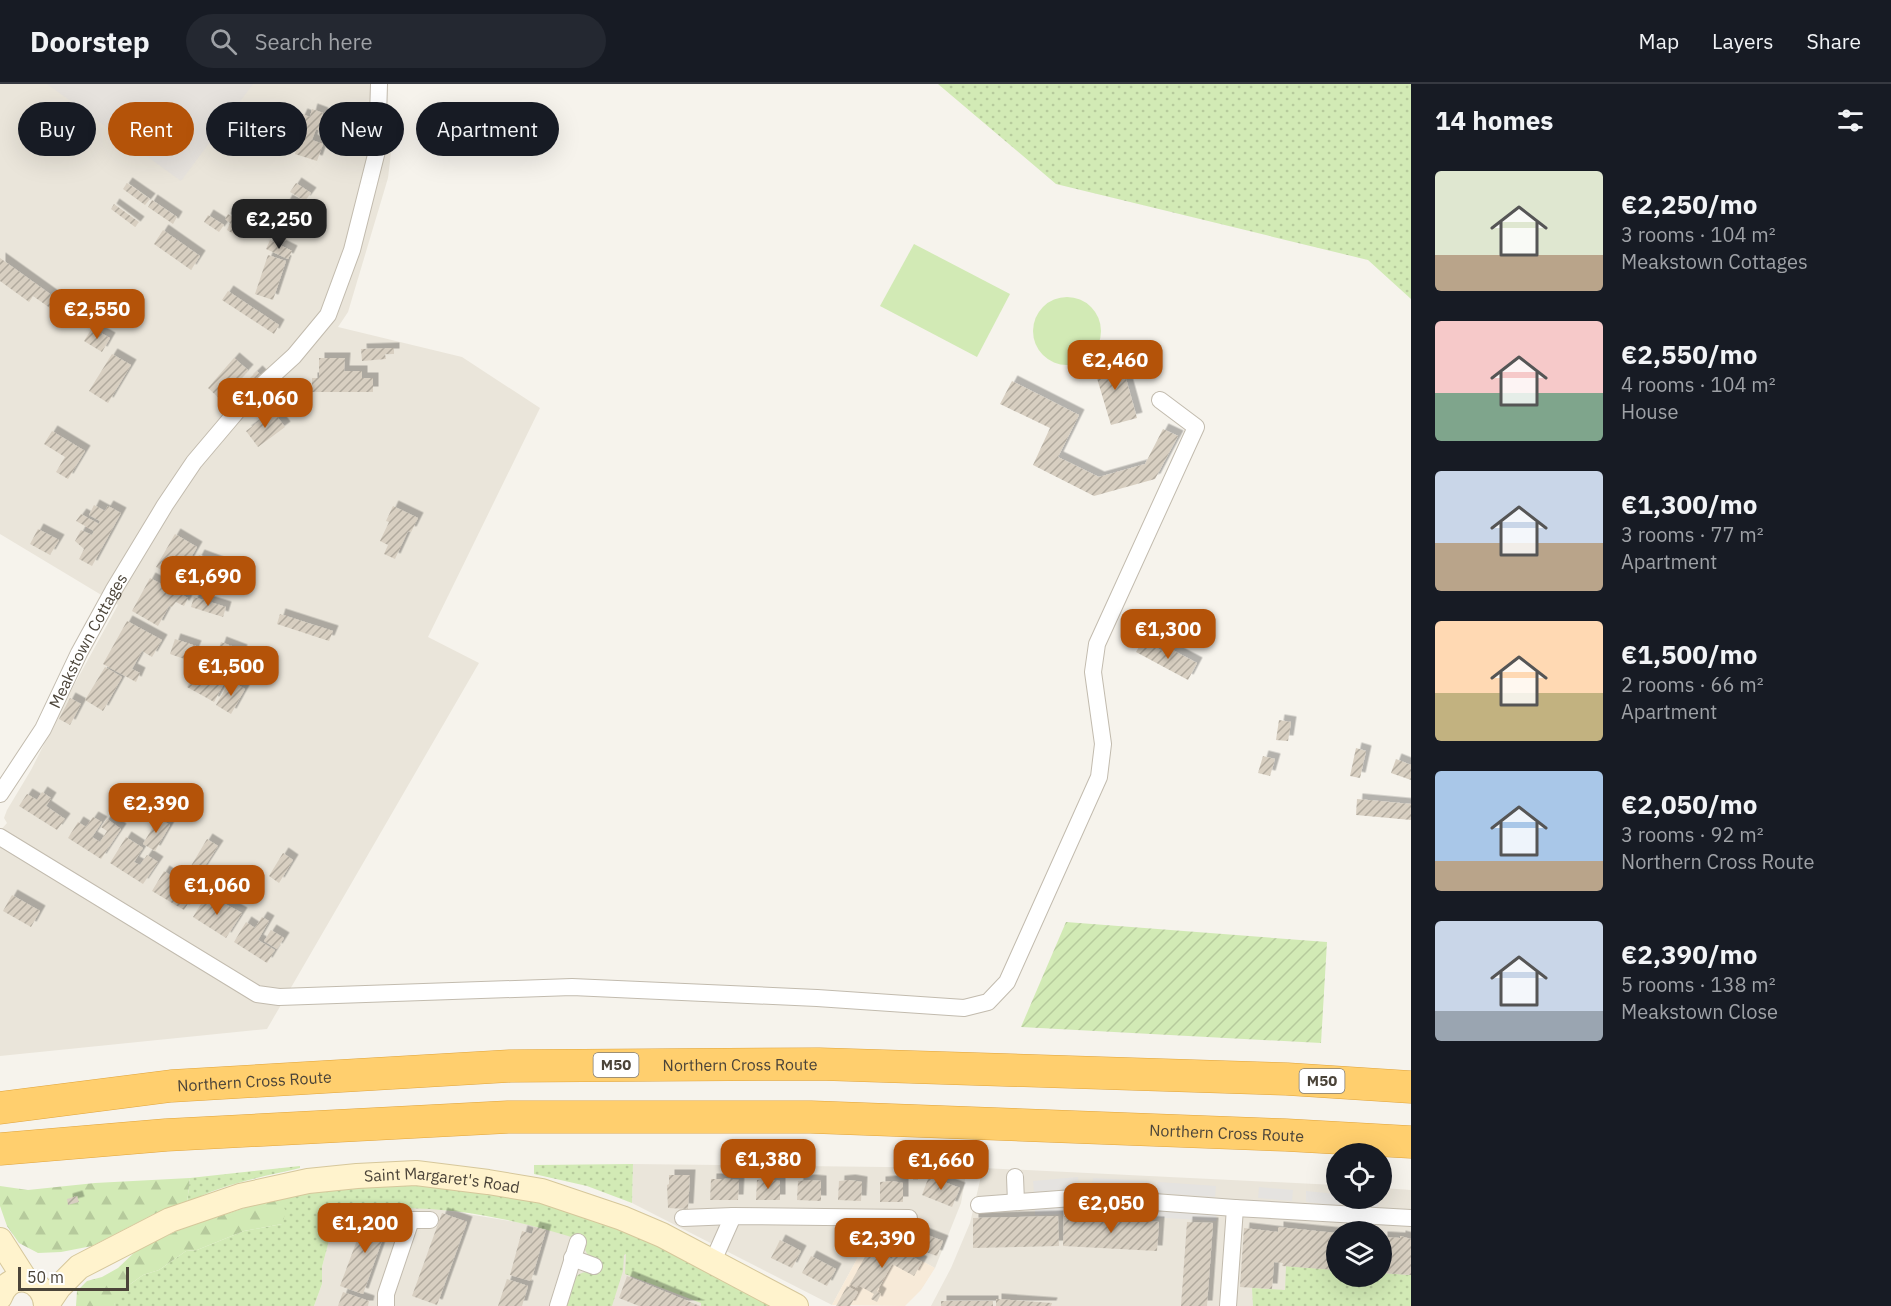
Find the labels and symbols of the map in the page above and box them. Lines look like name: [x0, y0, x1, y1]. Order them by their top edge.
pin: €2,250: [230, 199, 328, 250]
pin: €2,550: [48, 289, 146, 340]
pin: €2,460: [1066, 340, 1164, 391]
pin: €1,060: [216, 378, 314, 429]
pin: €1,690: [159, 556, 257, 607]
street label: Meakstown Cottages: [44, 570, 131, 711]
pin: €1,300: [1119, 609, 1217, 660]
pin: €1,500: [182, 646, 280, 697]
pin: €2,390: [107, 783, 205, 834]
pin: €1,060: [168, 865, 266, 916]
road number: M50: [594, 1053, 638, 1077]
street label: Northern Cross Route: [662, 1054, 818, 1075]
street label: Northern Cross Route: [177, 1067, 333, 1096]
road number: M50: [1300, 1069, 1344, 1093]
street label: Northern Cross Route: [1149, 1120, 1305, 1146]
pin: €1,380: [719, 1139, 817, 1190]
pin: €1,660: [892, 1140, 990, 1191]
street label: Saint Margaret's Road: [363, 1163, 521, 1197]
pin: €2,050: [1062, 1183, 1160, 1234]
pin: €1,200: [316, 1203, 414, 1254]
pin: €2,390: [833, 1218, 931, 1269]
scale bar: [18, 1264, 129, 1292]

